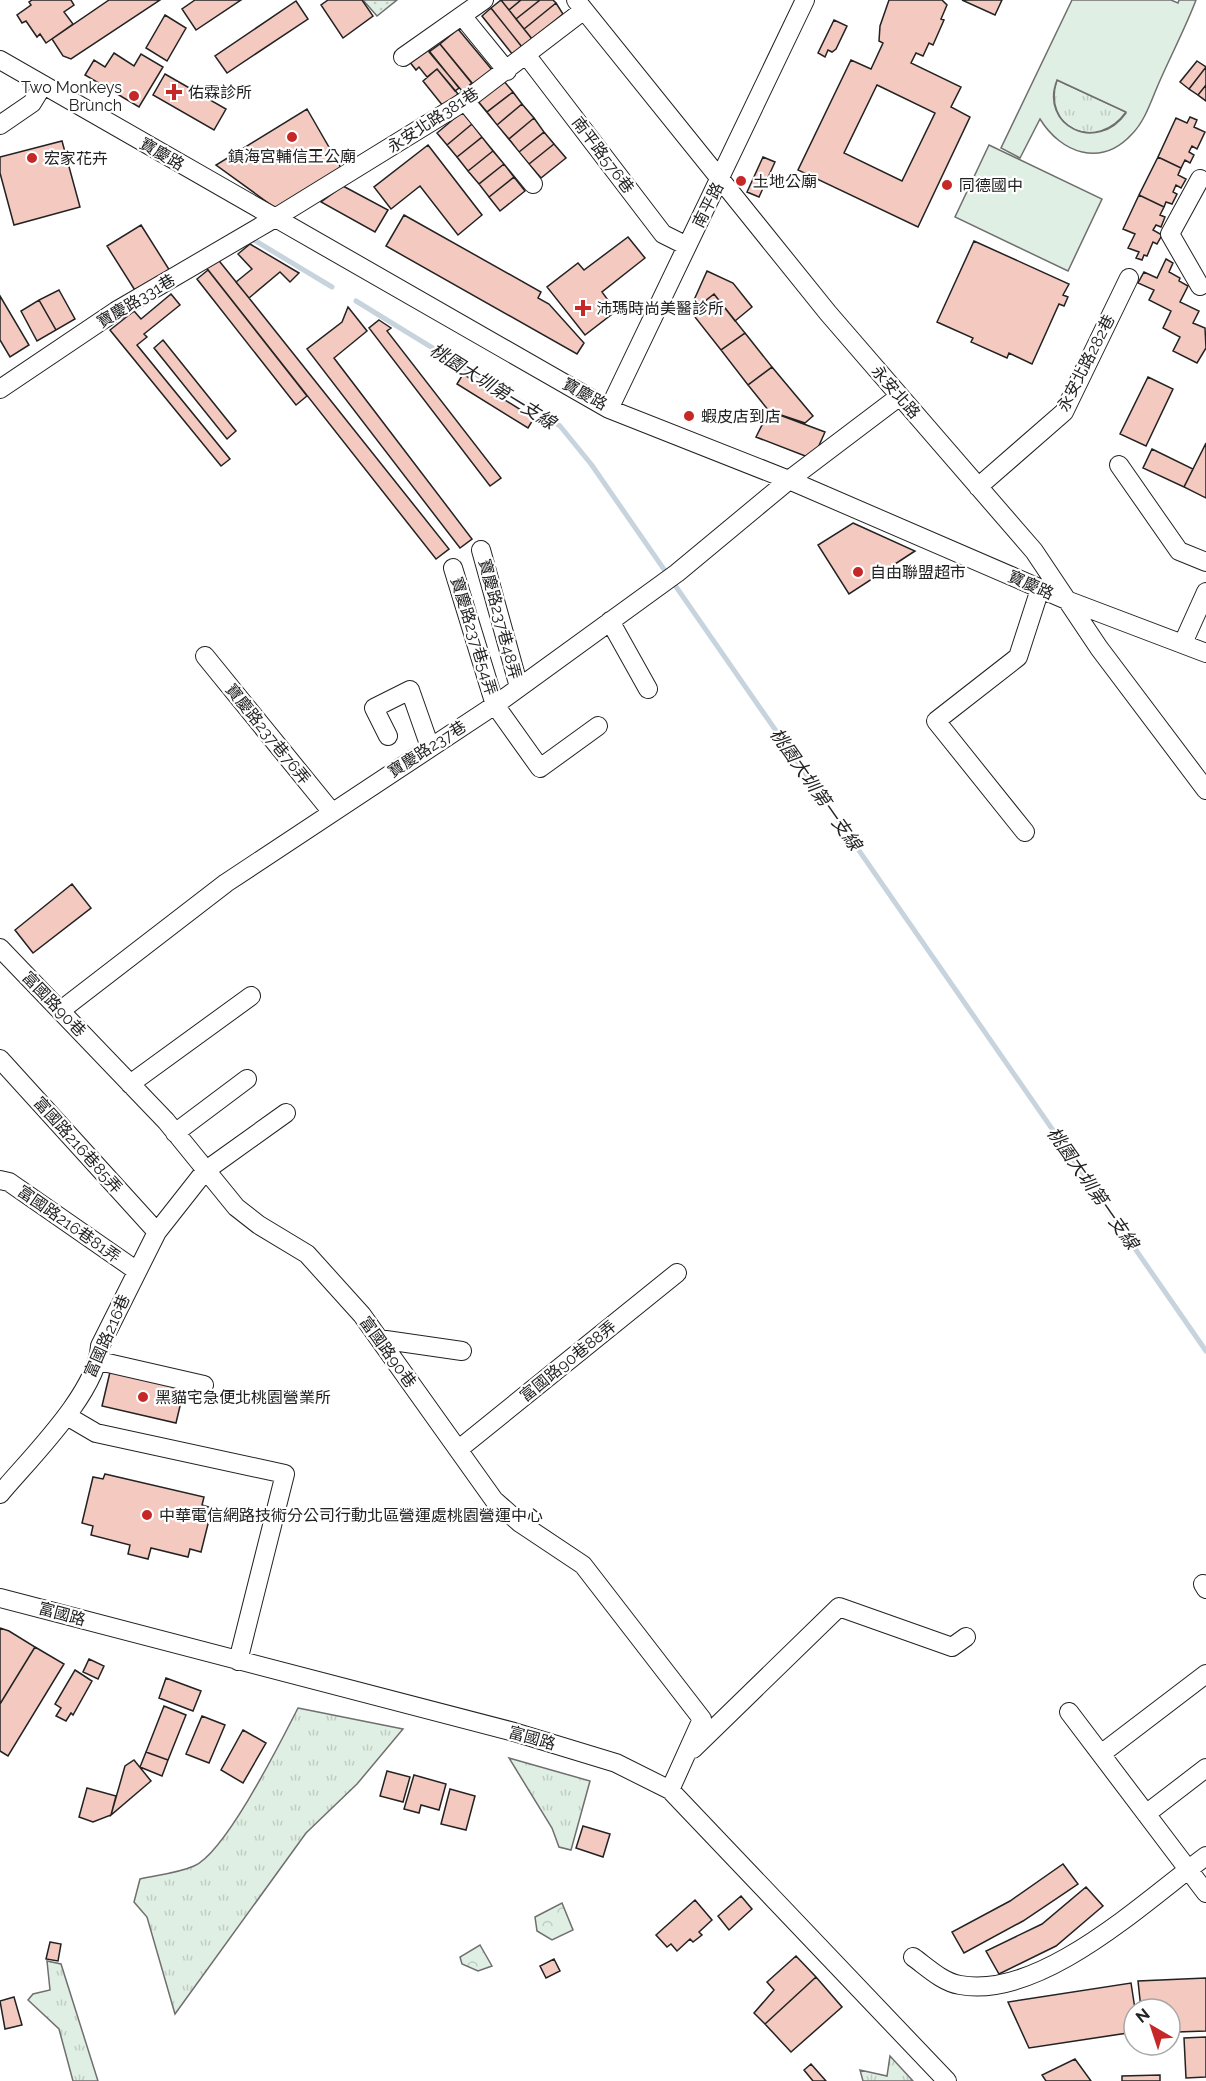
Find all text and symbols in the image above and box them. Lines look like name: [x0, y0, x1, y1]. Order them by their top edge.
place label: Two Monkeys Brunch: [21, 78, 122, 115]
marker: 佑霖診所: [165, 83, 183, 101]
place label: 佑霖診所: [188, 83, 252, 102]
street label: 永安北路381巷: [384, 83, 482, 157]
marker: Two Monkeys Brunch: [127, 89, 141, 103]
street label: 南平路576巷: [568, 113, 638, 197]
marker: 鎮海宮輔信王公廟: [285, 130, 299, 144]
street label: 寶慶路: [136, 134, 188, 174]
place label: 鎮海宮輔信王公廟: [228, 147, 356, 166]
place label: 宏家花卉: [44, 149, 108, 168]
marker: 宏家花卉: [25, 151, 39, 165]
place label: 土地公廟: [753, 172, 817, 191]
marker: 土地公廟: [734, 174, 748, 188]
place label: 同德國中: [959, 176, 1023, 195]
marker: 同德國中: [940, 178, 954, 192]
street label: 南平路: [689, 179, 727, 231]
street label: 寶慶路331巷: [93, 270, 179, 332]
marker: 沛瑪時尚美醫診所: [574, 299, 592, 317]
place label: 沛瑪時尚美醫診所: [596, 299, 724, 318]
street label: 永安北路282巷: [1053, 311, 1119, 415]
water label: 桃園大圳第一支線: [426, 339, 561, 434]
street label: 永安北路: [868, 362, 924, 422]
street label: 寶慶路: [559, 374, 611, 414]
place label: 蝦皮店到店: [701, 407, 781, 426]
marker: 蝦皮店到店: [682, 409, 696, 423]
street label: 寶慶路237巷48弄: [475, 557, 525, 681]
place label: 自由聯盟超市: [870, 563, 966, 582]
marker: 自由聯盟超市: [851, 565, 865, 579]
street label: 寶慶路: [1005, 567, 1057, 603]
street label: 寶慶路237巷54弄: [447, 574, 501, 698]
street label: 寶慶路237巷76弄: [222, 680, 314, 788]
street label: 寶慶路237巷: [384, 717, 470, 781]
water label: 桃園大圳第一支線: [766, 724, 867, 856]
street label: 富國路90巷: [18, 967, 90, 1041]
street label: 富國路216巷85弄: [30, 1093, 126, 1197]
water label: 桃園大圳第一支線: [1043, 1123, 1144, 1255]
street label: 富國路216巷81弄: [14, 1181, 124, 1267]
street label: 富國路216巷: [80, 1292, 134, 1380]
street label: 富國路90巷: [356, 1313, 420, 1391]
street label: 富國路90巷88弄: [516, 1316, 620, 1406]
place label: 黑貓宅急便北桃園營業所: [155, 1388, 331, 1407]
marker: 黑貓宅急便北桃園營業所: [136, 1390, 150, 1404]
place label: 中華電信網路技術分公司行動北區營運處桃園營運中心: [159, 1506, 543, 1525]
marker: 中華電信網路技術分公司行動北區營運處桃園營運中心: [140, 1508, 154, 1522]
street label: 富國路: [36, 1599, 88, 1629]
street label: 富國路: [506, 1722, 558, 1754]
north arrow: [1122, 1997, 1182, 2057]
text: N: [1132, 2005, 1154, 2027]

